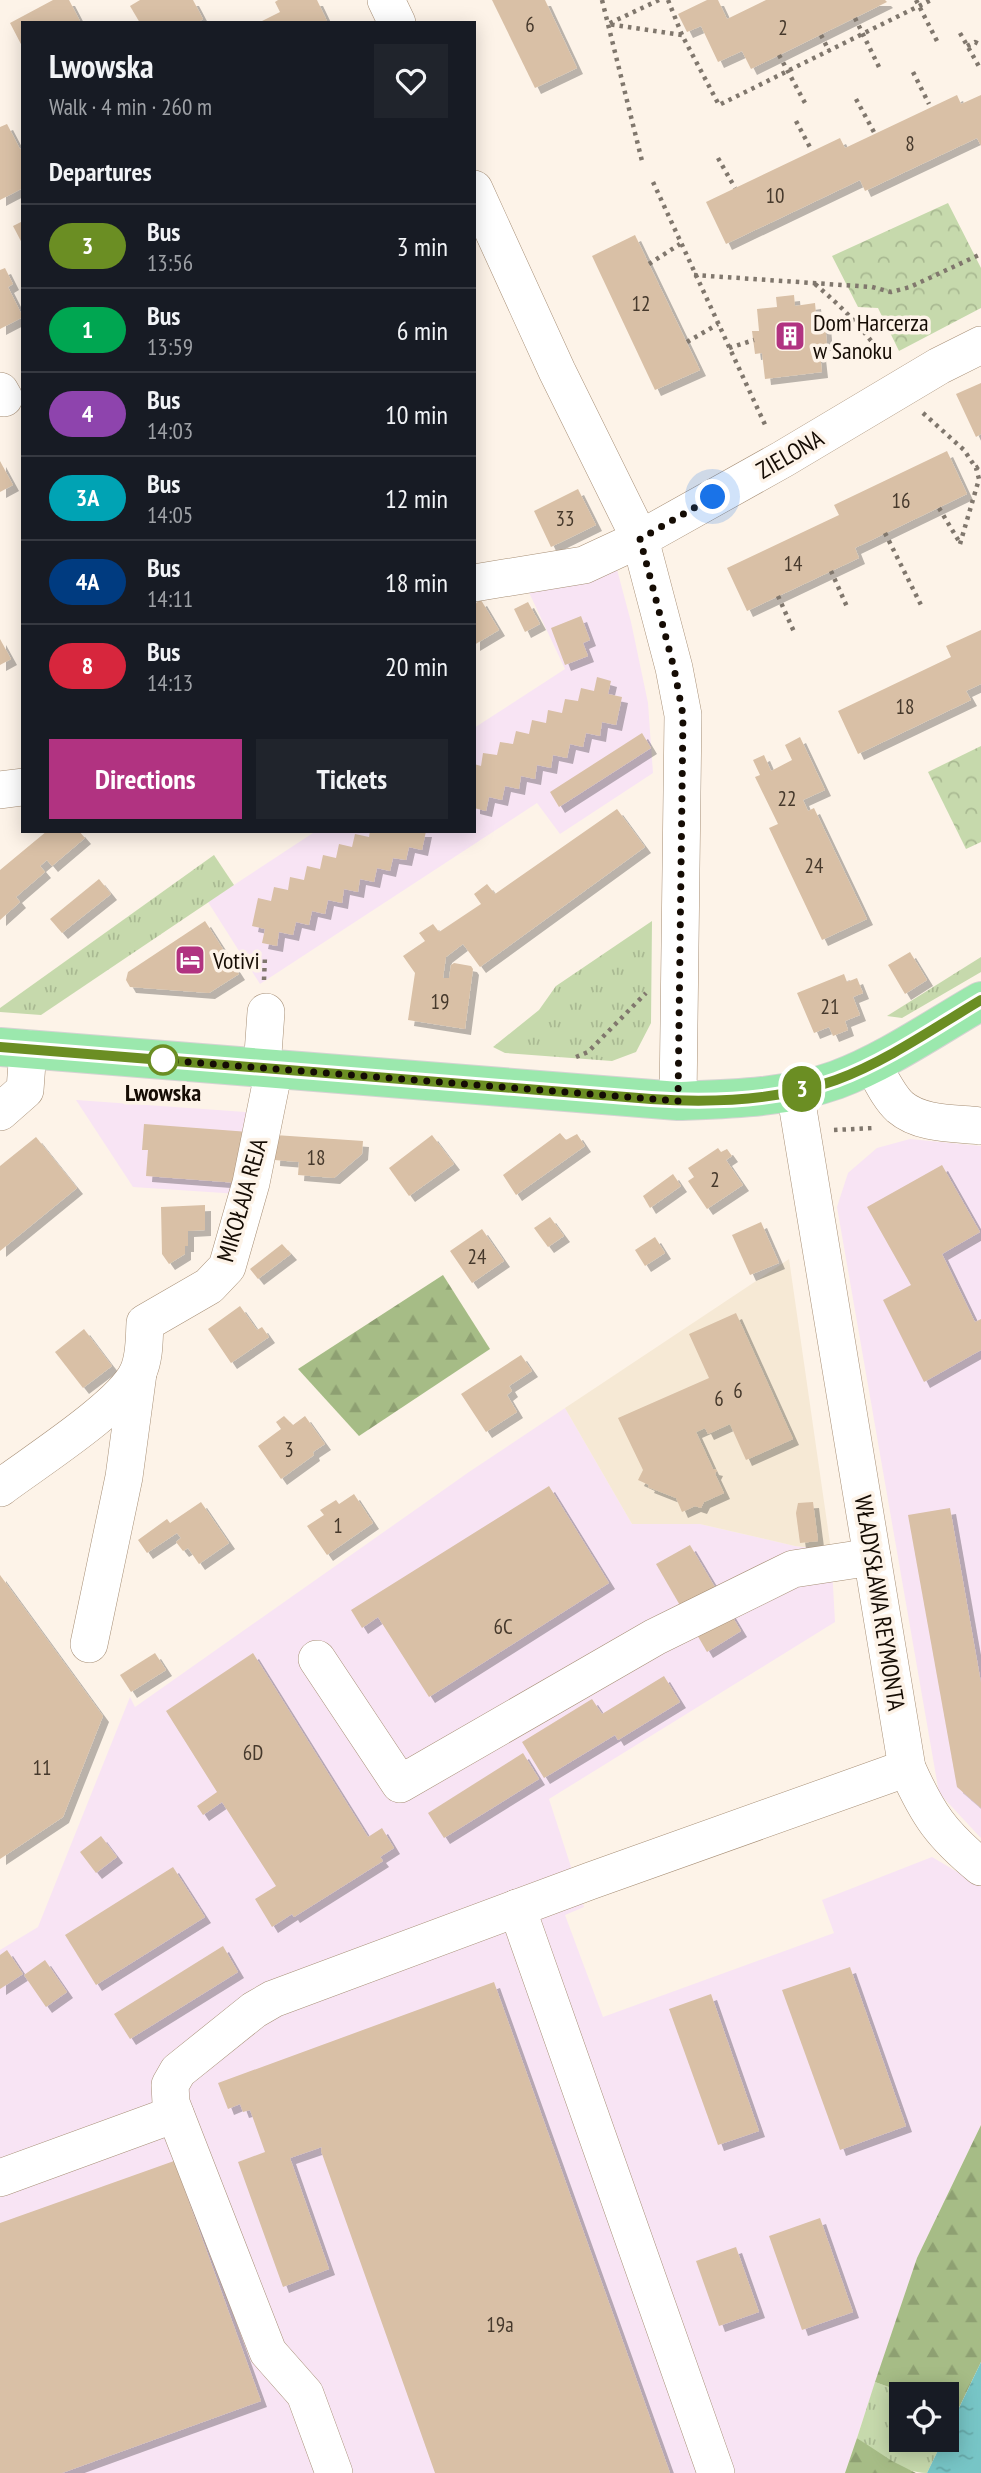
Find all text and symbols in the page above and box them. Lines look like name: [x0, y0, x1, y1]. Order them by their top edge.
house number: 6: [525, 11, 535, 38]
house number: 2: [778, 14, 788, 41]
text: Lwowska: [49, 44, 154, 87]
button: heart: [374, 44, 448, 118]
text: Walk · 4 min · 260 m: [49, 92, 212, 121]
house number: 8: [905, 130, 915, 157]
text: Departures: [49, 155, 152, 188]
house number: 10: [766, 182, 784, 209]
text: Bus: [147, 215, 180, 248]
text: 3: [82, 230, 93, 261]
text: 3 min: [397, 230, 448, 263]
text: 13:56: [147, 248, 193, 277]
house number: 12: [632, 290, 650, 317]
text: Bus: [147, 299, 180, 332]
place label: Dom Harcerza w Sanoku: [813, 307, 929, 366]
text: 1: [82, 314, 93, 345]
text: 6 min: [397, 314, 448, 347]
building icon: Dom Harcerza w Sanoku: [773, 319, 807, 353]
text: 13:59: [147, 332, 193, 361]
text: Bus: [147, 383, 180, 416]
text: 4: [82, 398, 93, 429]
text: 10 min: [385, 398, 448, 431]
text: 14:03: [147, 416, 193, 445]
street label: ZIELONA: [751, 422, 830, 486]
text: Bus: [147, 467, 180, 500]
your location: [695, 479, 730, 514]
text: 3A: [76, 482, 99, 513]
text: 12 min: [385, 482, 448, 515]
house number: 16: [892, 487, 910, 514]
text: 14:05: [147, 500, 193, 529]
house number: 33: [556, 505, 574, 532]
house number: 14: [784, 550, 803, 577]
text: Bus: [147, 551, 180, 584]
text: 4A: [76, 566, 99, 597]
text: 18 min: [385, 566, 448, 599]
text: 14:11: [147, 584, 193, 613]
text: Bus: [147, 635, 180, 668]
text: 8: [82, 650, 93, 681]
text: 20 min: [385, 650, 448, 683]
text: 14:13: [147, 668, 193, 697]
house number: 18: [896, 693, 914, 720]
button: Directions: [49, 739, 242, 819]
button: Tickets: [256, 739, 448, 819]
house number: 22: [778, 785, 796, 812]
house number: 24: [805, 852, 824, 879]
hotel icon: Votivi: [173, 943, 207, 977]
place label: Votivi: [212, 945, 260, 976]
house number: 19: [431, 988, 449, 1015]
house number: 21: [821, 993, 839, 1020]
marker: Lwowska: [148, 1045, 178, 1075]
line badge: 3: [779, 1066, 825, 1112]
text: 3: [796, 1073, 808, 1104]
place label: Lwowska: [125, 1077, 201, 1108]
street label: MIKOŁAJA REJA: [210, 1134, 275, 1265]
house number: 18: [307, 1144, 325, 1171]
house number: 2: [710, 1166, 720, 1193]
house number: 24: [468, 1243, 487, 1270]
house number: 6: [733, 1377, 743, 1404]
house number: 6: [714, 1385, 724, 1412]
house number: 3: [284, 1436, 294, 1463]
street label: WŁADYSŁAWA REYMONTA: [848, 1493, 912, 1714]
house number: 1: [333, 1512, 343, 1539]
house number: 6C: [493, 1613, 513, 1640]
house number: 6D: [243, 1739, 263, 1766]
house number: 11: [33, 1754, 51, 1781]
house number: 19a: [486, 2311, 514, 2338]
map controls: [889, 2382, 959, 2452]
button: locate: [889, 2382, 959, 2452]

